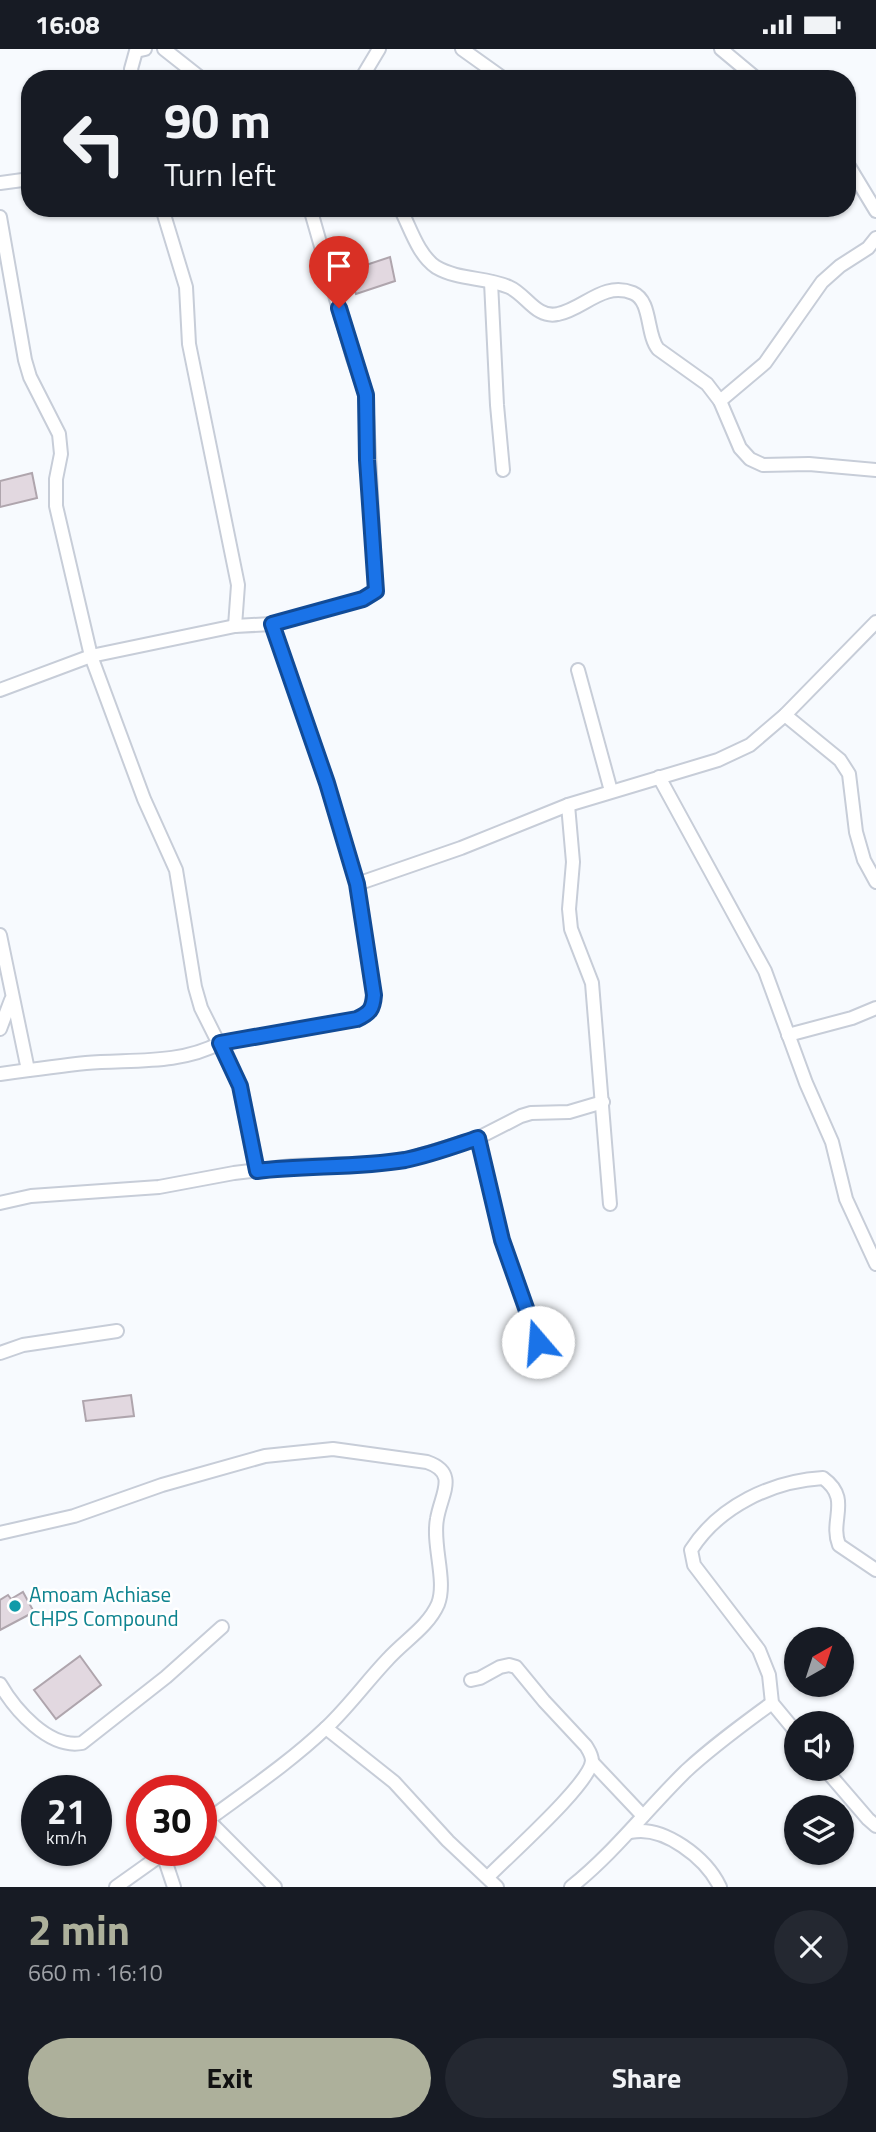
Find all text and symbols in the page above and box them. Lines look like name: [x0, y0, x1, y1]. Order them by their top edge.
text: 16:08: [35, 5, 100, 44]
text: 90 m: [164, 82, 271, 157]
icon: left: [49, 98, 140, 189]
text: Turn left: [164, 150, 276, 198]
pin: [309, 236, 369, 308]
icon: arrive: [320, 247, 358, 285]
position arrow: [501, 1305, 575, 1379]
place label: Amoam Achiase CHPS Compound: [29, 1578, 179, 1634]
marker: Amoam Achiase CHPS Compound: [7, 1598, 23, 1614]
north arrow: [784, 1627, 854, 1697]
map controls: [784, 1627, 854, 1865]
button: sound: [784, 1711, 854, 1781]
speed limit sign: 30: [126, 1775, 217, 1866]
text: 21: [47, 1784, 86, 1838]
button: layers: [784, 1795, 854, 1865]
text: km/h: [46, 1824, 87, 1851]
text: 2 min: [28, 1897, 130, 1961]
button: close: [774, 1910, 848, 1984]
text: 660 m · 16:10: [28, 1955, 163, 1990]
button: Exit: [28, 2038, 431, 2118]
button: Share: [445, 2038, 848, 2118]

